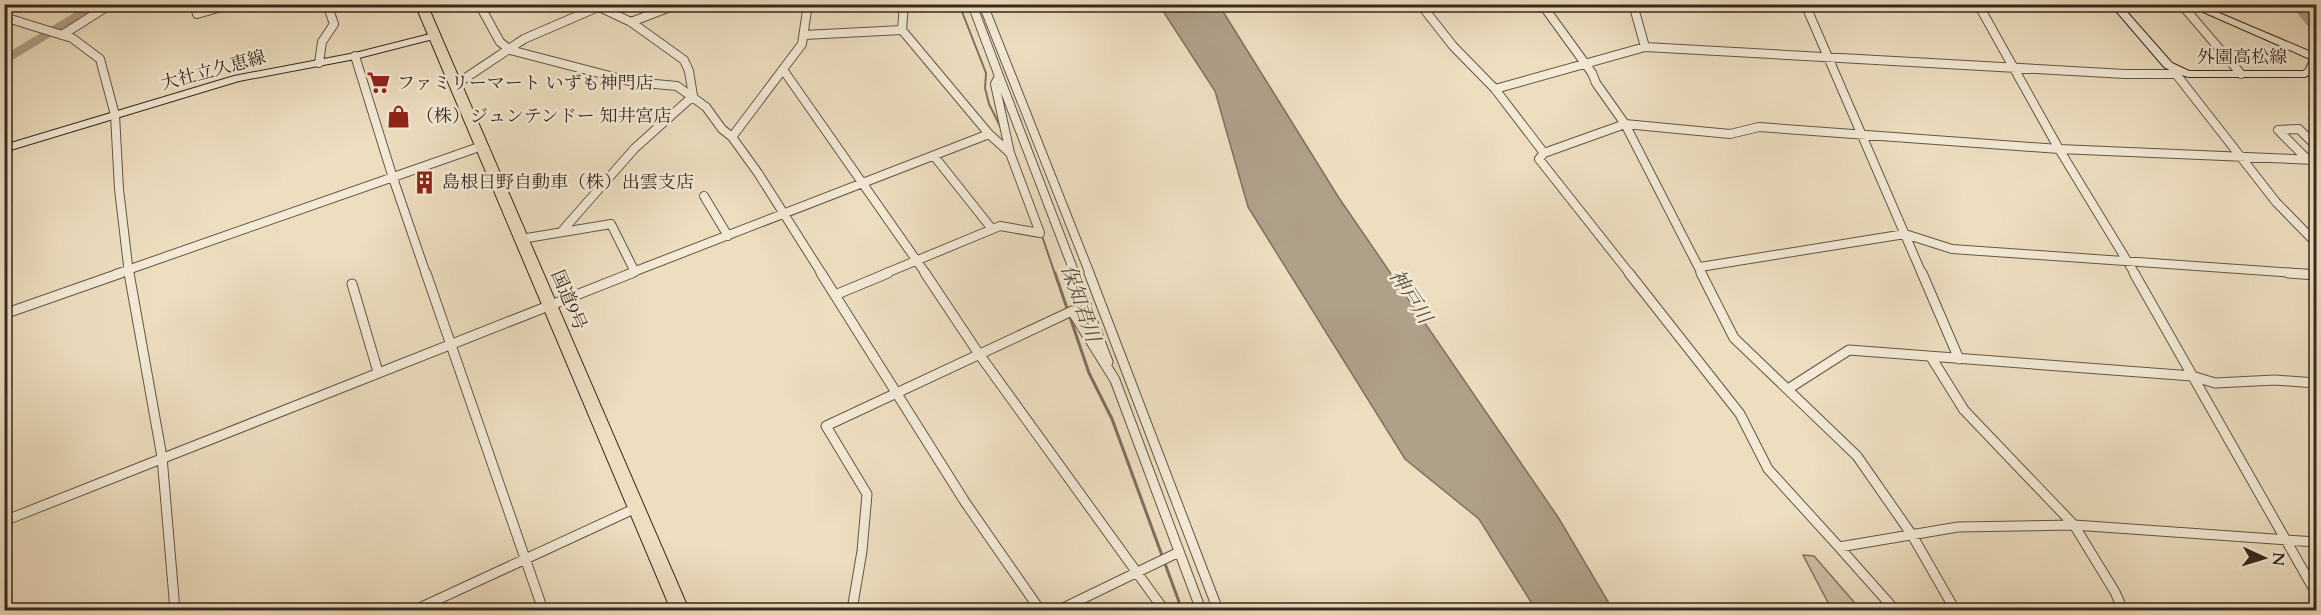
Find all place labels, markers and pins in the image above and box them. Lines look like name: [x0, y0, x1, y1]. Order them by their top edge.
supermarket icon: ファミリーマート いずも神門店: [366, 70, 392, 96]
place label: ファミリーマート いずも神門店: [397, 71, 653, 96]
shop icon: （株）ジュンテンドー 知井宮店: [385, 103, 411, 129]
place label: （株）ジュンテンドー 知井宮店: [416, 104, 672, 129]
building icon: 島根日野自動車（株）出雲支店: [411, 169, 437, 195]
place label: 島根日野自動車（株）出雲支店: [442, 170, 694, 195]

